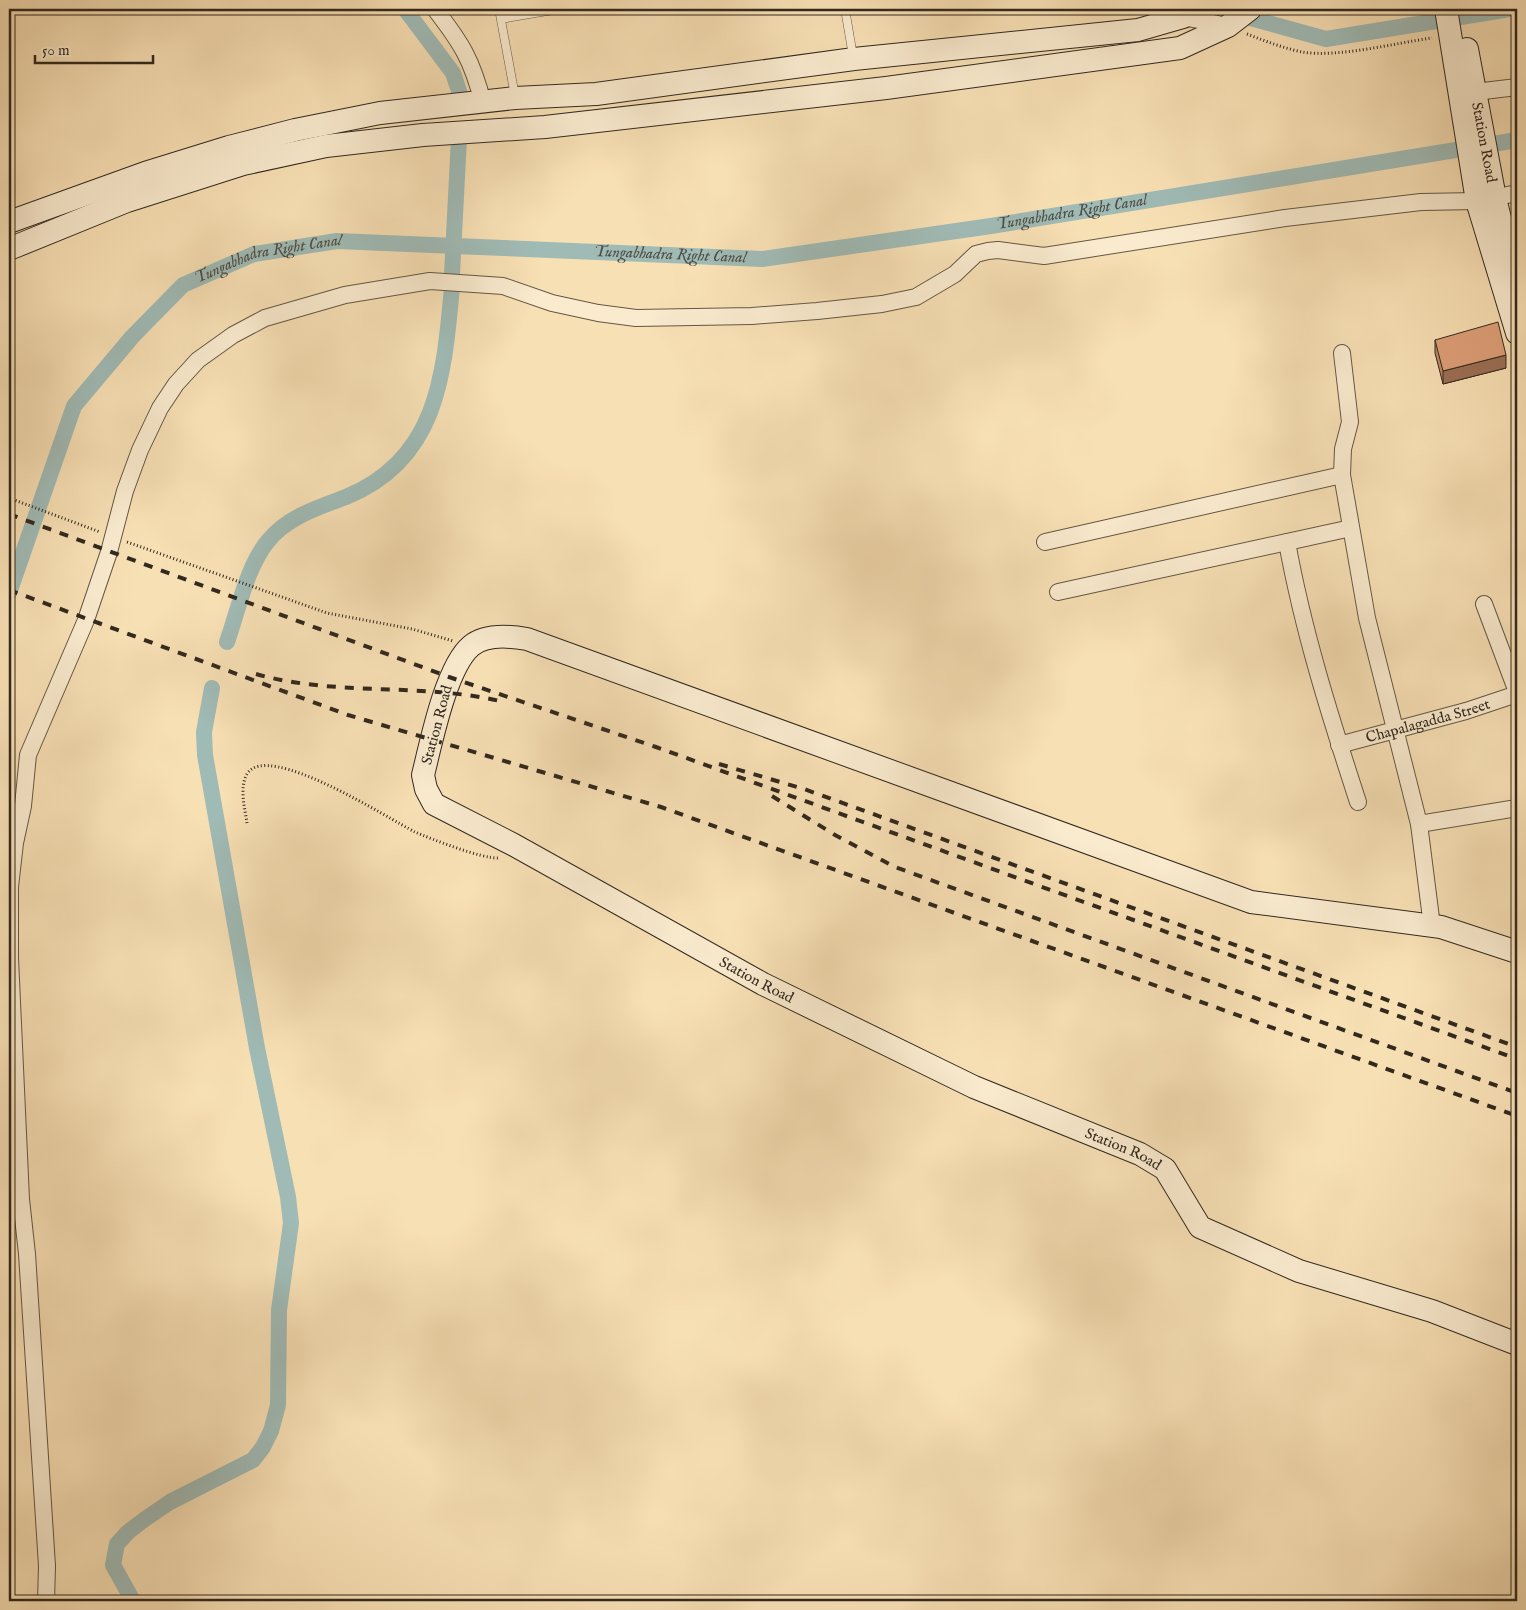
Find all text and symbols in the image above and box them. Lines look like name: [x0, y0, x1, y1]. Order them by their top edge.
scale bar: [35, 32, 152, 64]
text: 50 m: [42, 41, 70, 60]
street label: Station Road: [1468, 100, 1502, 185]
water label: Tungabhadra Right Canal: [995, 190, 1150, 235]
water label: Tungabhadra Right Canal: [192, 231, 343, 289]
water label: Tungabhadra Right Canal: [594, 242, 748, 268]
street label: Station Road: [417, 682, 457, 767]
street label: Chapalagadda Street: [1364, 694, 1492, 747]
street label: Station Road: [716, 952, 798, 1008]
street label: Station Road: [1082, 1123, 1166, 1175]

